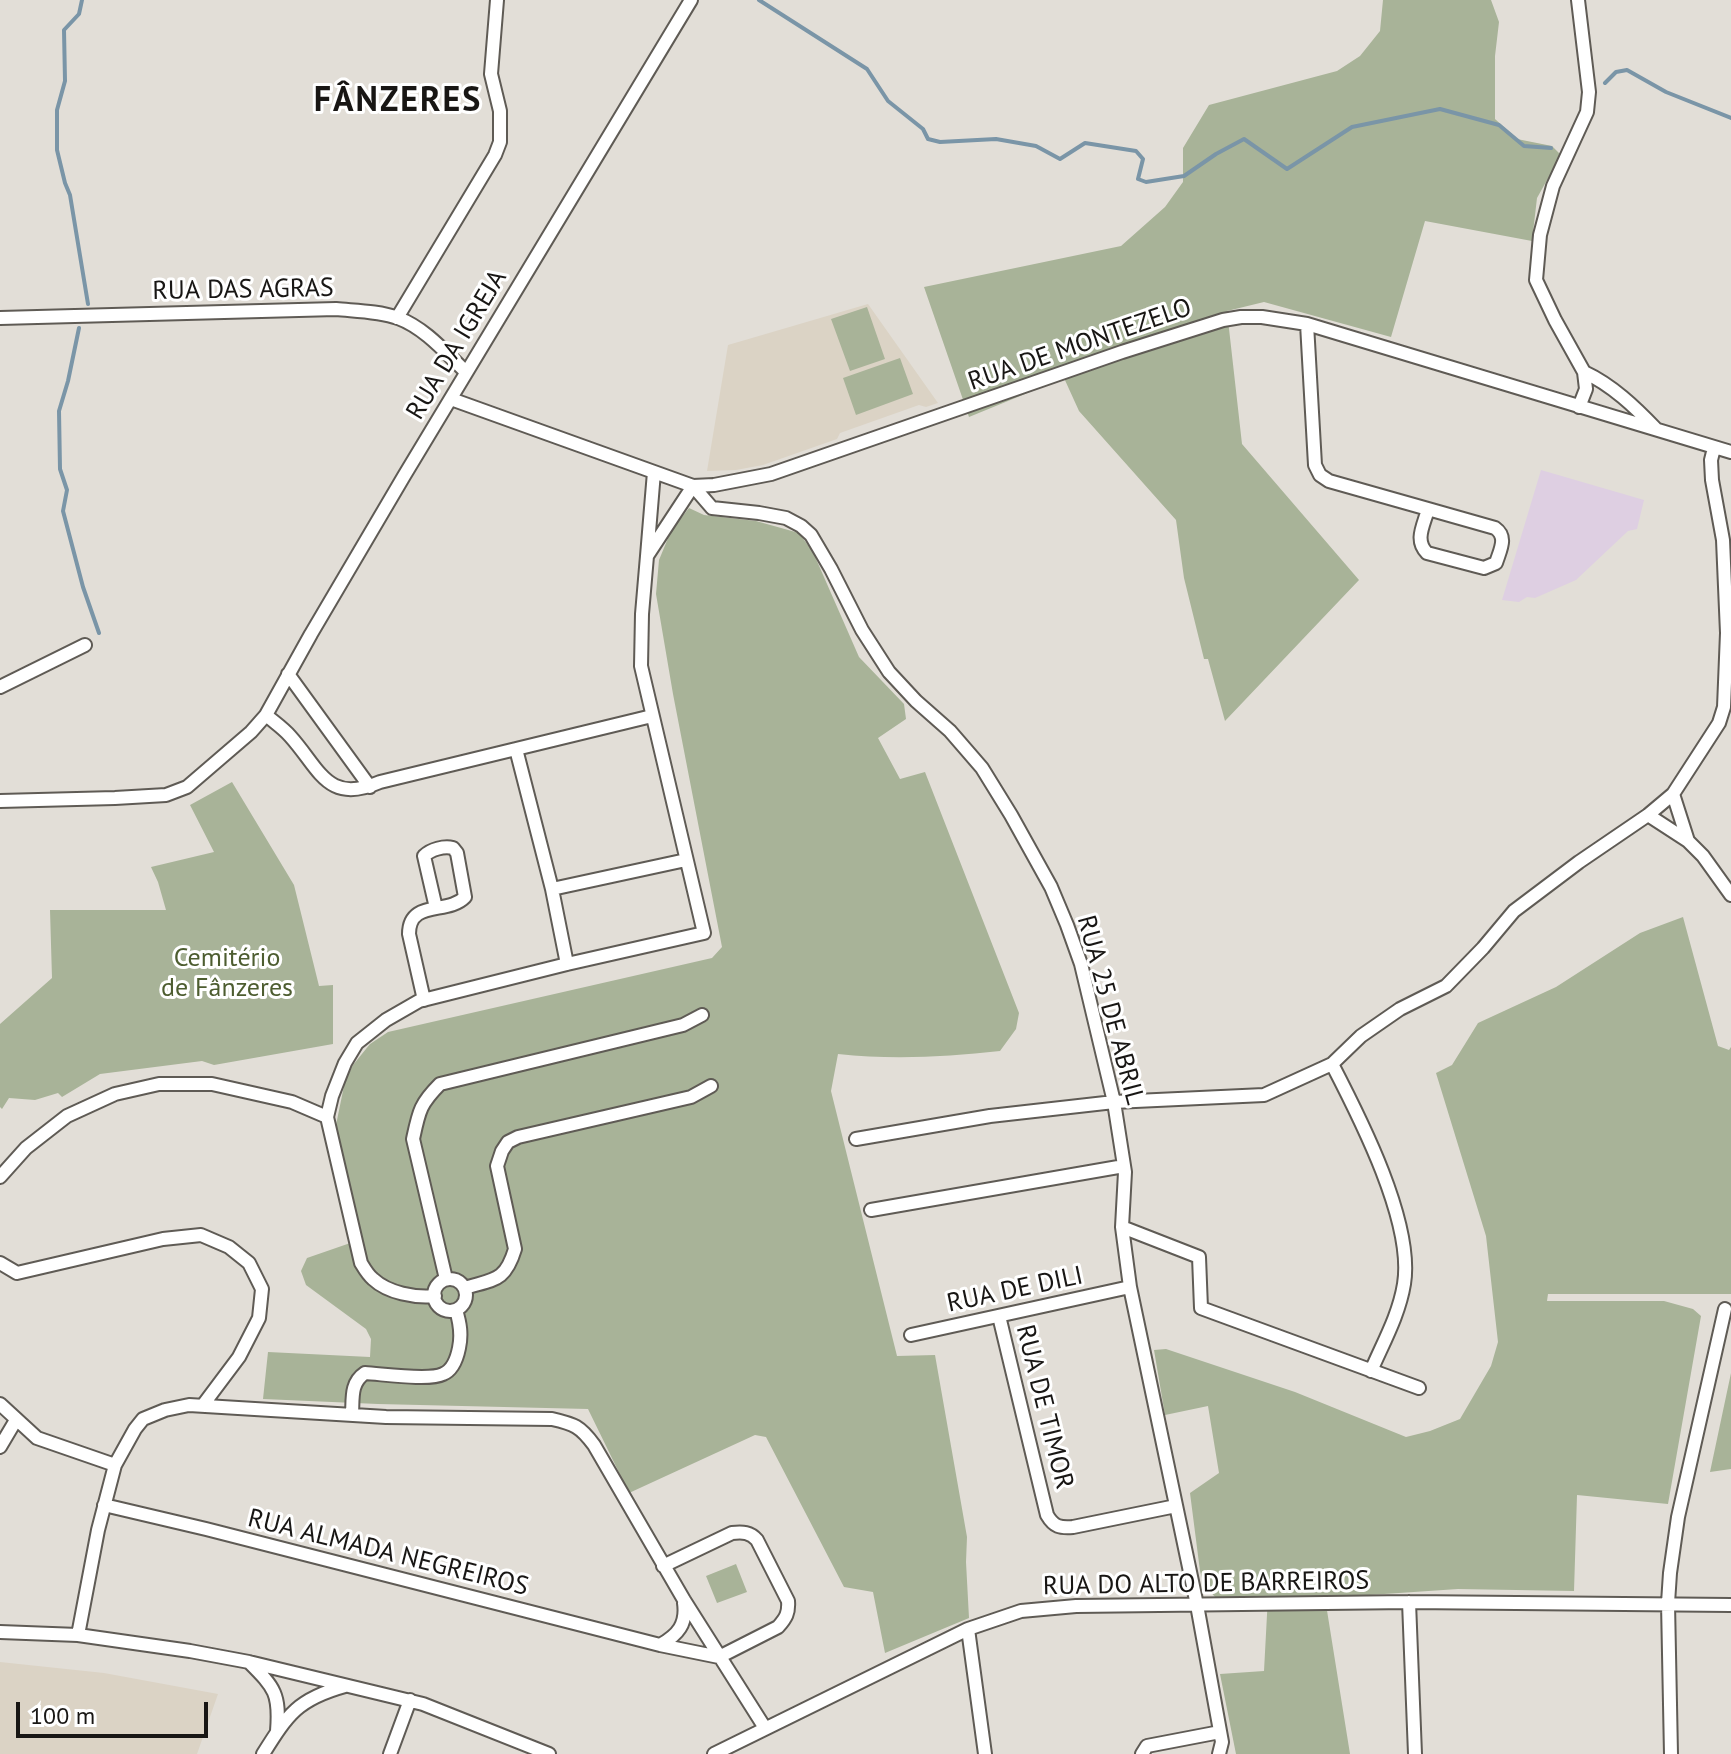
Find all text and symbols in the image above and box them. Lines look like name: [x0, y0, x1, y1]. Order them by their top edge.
district label: FÂNZERES: [314, 81, 482, 121]
street label: RUA DA IGREJA: [400, 265, 514, 425]
street label: RUA DAS AGRAS: [152, 273, 334, 307]
street label: RUA DE MONTEZELO: [964, 292, 1196, 398]
street label: RUA 25 DE ABRIL: [1070, 912, 1150, 1108]
park label: Cemitério de Fânzeres: [161, 943, 293, 1004]
street label: RUA DE DILI: [944, 1260, 1086, 1320]
street label: RUA DE TIMOR: [1009, 1322, 1079, 1492]
street label: RUA ALMADA NEGREIROS: [245, 1503, 531, 1603]
street label: RUA DO ALTO DE BARREIROS: [1043, 1566, 1369, 1602]
scale bar: [20, 1686, 212, 1736]
text: 100 m: [30, 1700, 95, 1731]

